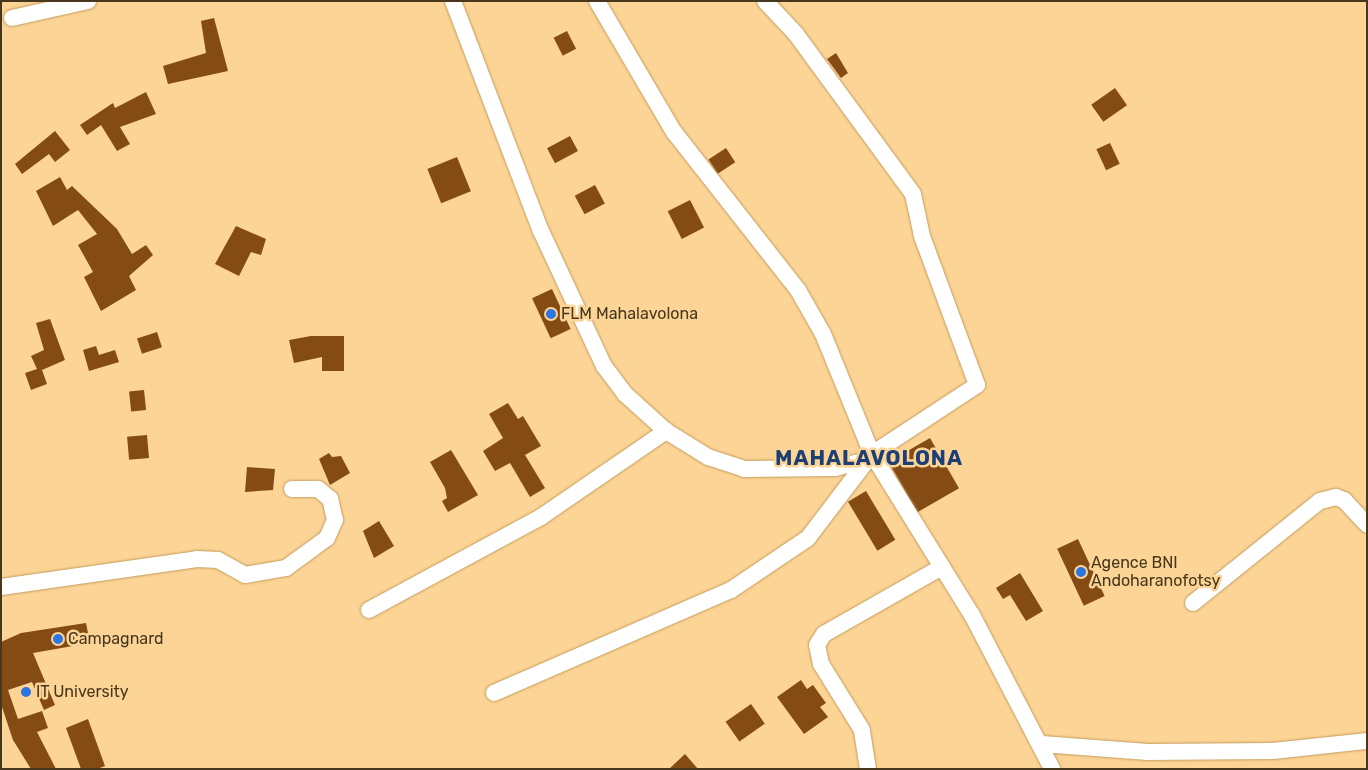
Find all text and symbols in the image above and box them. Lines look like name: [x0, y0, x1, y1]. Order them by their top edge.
place label: FLM Mahalavolona: [561, 304, 698, 324]
marker: FLM Mahalavolona: [545, 308, 557, 320]
district label: MAHALAVOLONA: [773, 445, 965, 471]
place label: Agence BNI Andoharanofotsy: [1091, 553, 1220, 591]
marker: Agence BNI Andoharanofotsy: [1075, 566, 1087, 578]
place label: Campagnard: [68, 629, 164, 649]
marker: Campagnard: [52, 633, 64, 645]
place label: IT University: [36, 682, 129, 702]
marker: IT University: [20, 686, 32, 698]

